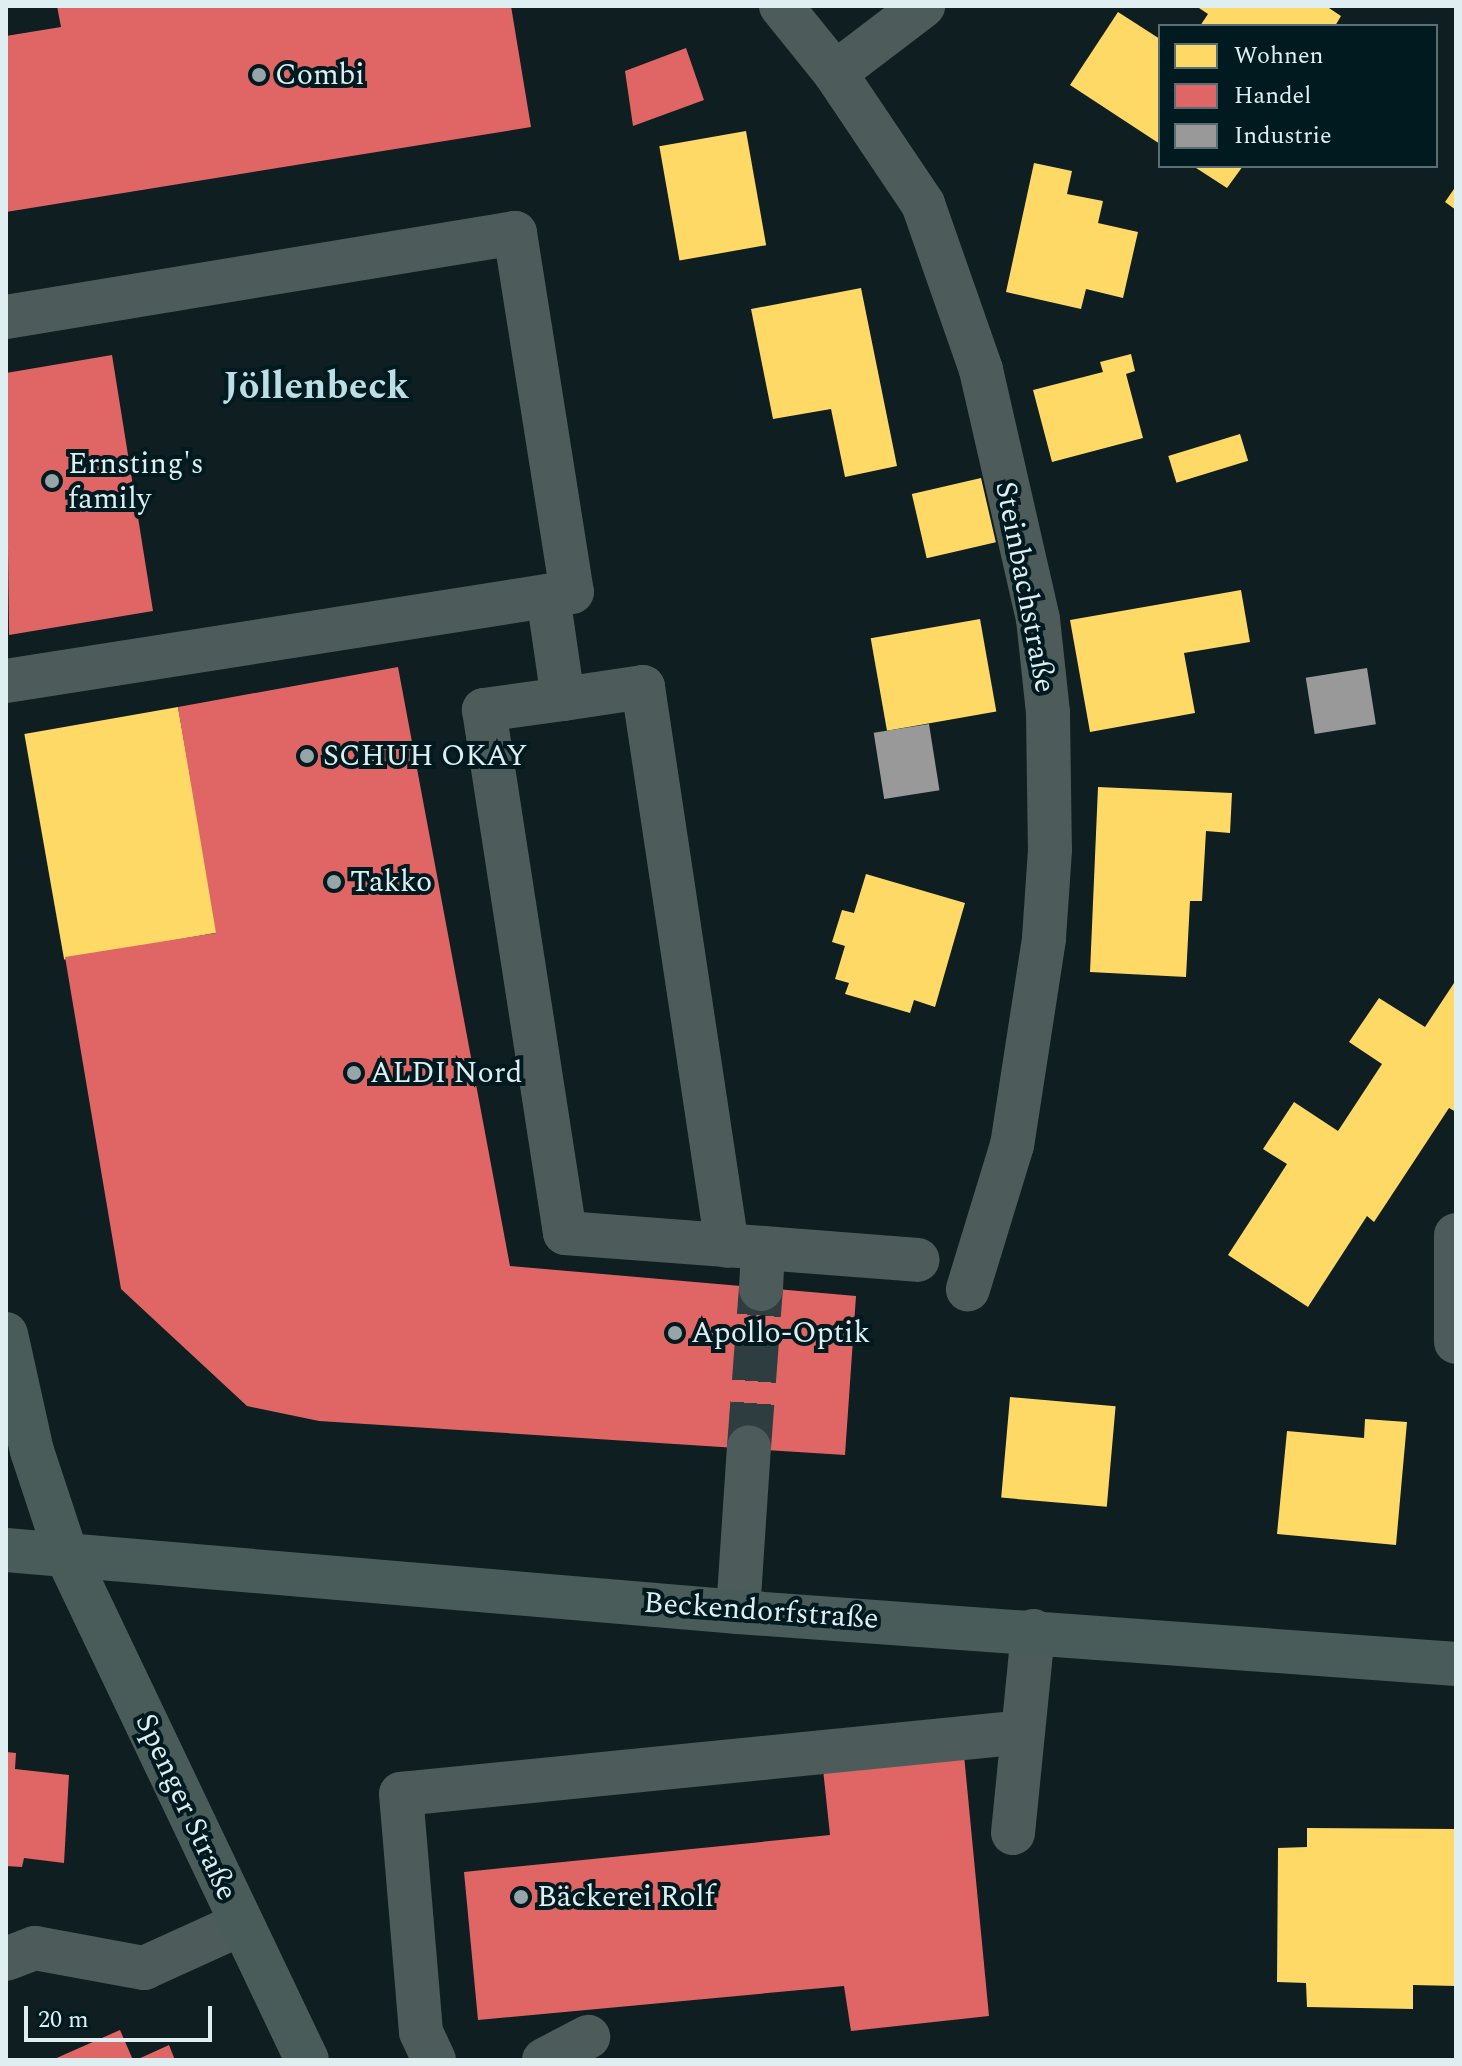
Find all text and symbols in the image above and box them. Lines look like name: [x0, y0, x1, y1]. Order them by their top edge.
legend: [1158, 24, 1438, 168]
text: Wohnen: [1234, 38, 1324, 74]
place label: Combi: [275, 57, 365, 93]
marker: Combi: [250, 66, 268, 84]
text: Handel: [1234, 78, 1311, 114]
text: Industrie: [1234, 118, 1332, 154]
district label: Jöllenbeck: [223, 365, 409, 411]
place label: Ernsting's family: [68, 446, 204, 516]
marker: Ernsting's family: [43, 472, 61, 490]
street label: Steinbachstraße: [987, 478, 1063, 696]
place label: SCHUH OKAY: [323, 738, 528, 774]
marker: SCHUH OKAY: [298, 747, 316, 765]
place label: Takko: [350, 864, 432, 900]
marker: Takko: [325, 873, 343, 891]
place label: ALDI Nord: [370, 1055, 522, 1091]
marker: ALDI Nord: [345, 1064, 363, 1082]
place label: Apollo-Optik: [691, 1315, 870, 1351]
marker: Apollo-Optik: [666, 1324, 684, 1342]
street label: Beckendorfstraße: [642, 1585, 880, 1637]
street label: Spenger Straße: [127, 1708, 245, 1906]
place label: Bäckerei Rolf: [537, 1879, 715, 1915]
marker: Bäckerei Rolf: [512, 1888, 530, 1906]
scale bar: [28, 1990, 216, 2040]
text: 20 m: [38, 2002, 89, 2038]

